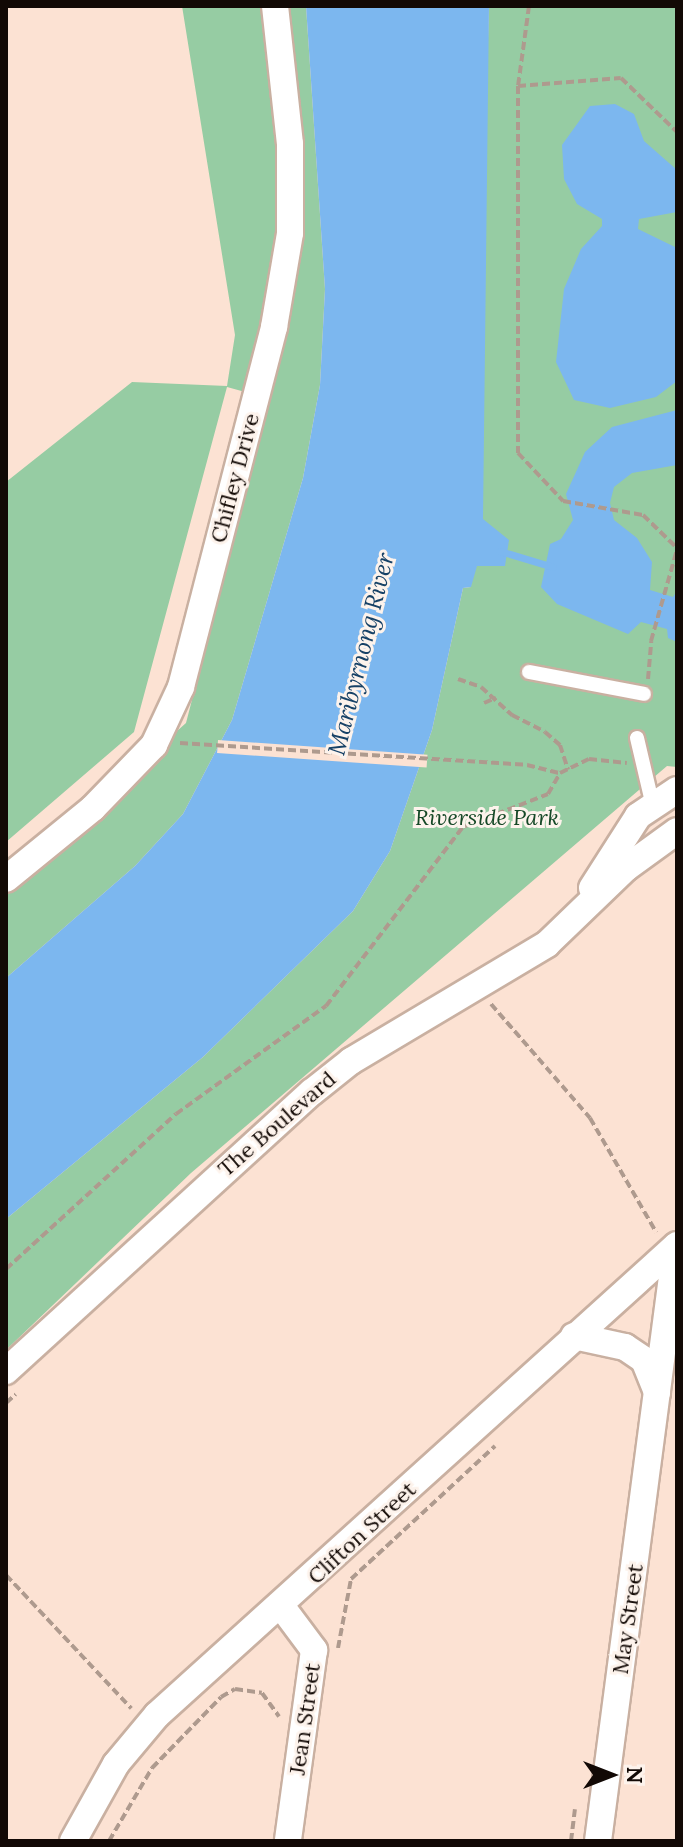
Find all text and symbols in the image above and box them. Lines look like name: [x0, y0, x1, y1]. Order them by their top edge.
street label: Chifley Drive: [205, 410, 265, 546]
water label: Maribyrnong River: [322, 550, 400, 758]
park label: Riverside Park: [415, 805, 559, 831]
street label: The Boulevard: [213, 1066, 341, 1182]
street label: Clifton Street: [302, 1476, 422, 1590]
street label: May Street: [607, 1562, 649, 1676]
street label: Jean Street: [284, 1661, 326, 1777]
north arrow: [571, 1735, 651, 1815]
text: N: [621, 1766, 649, 1784]

